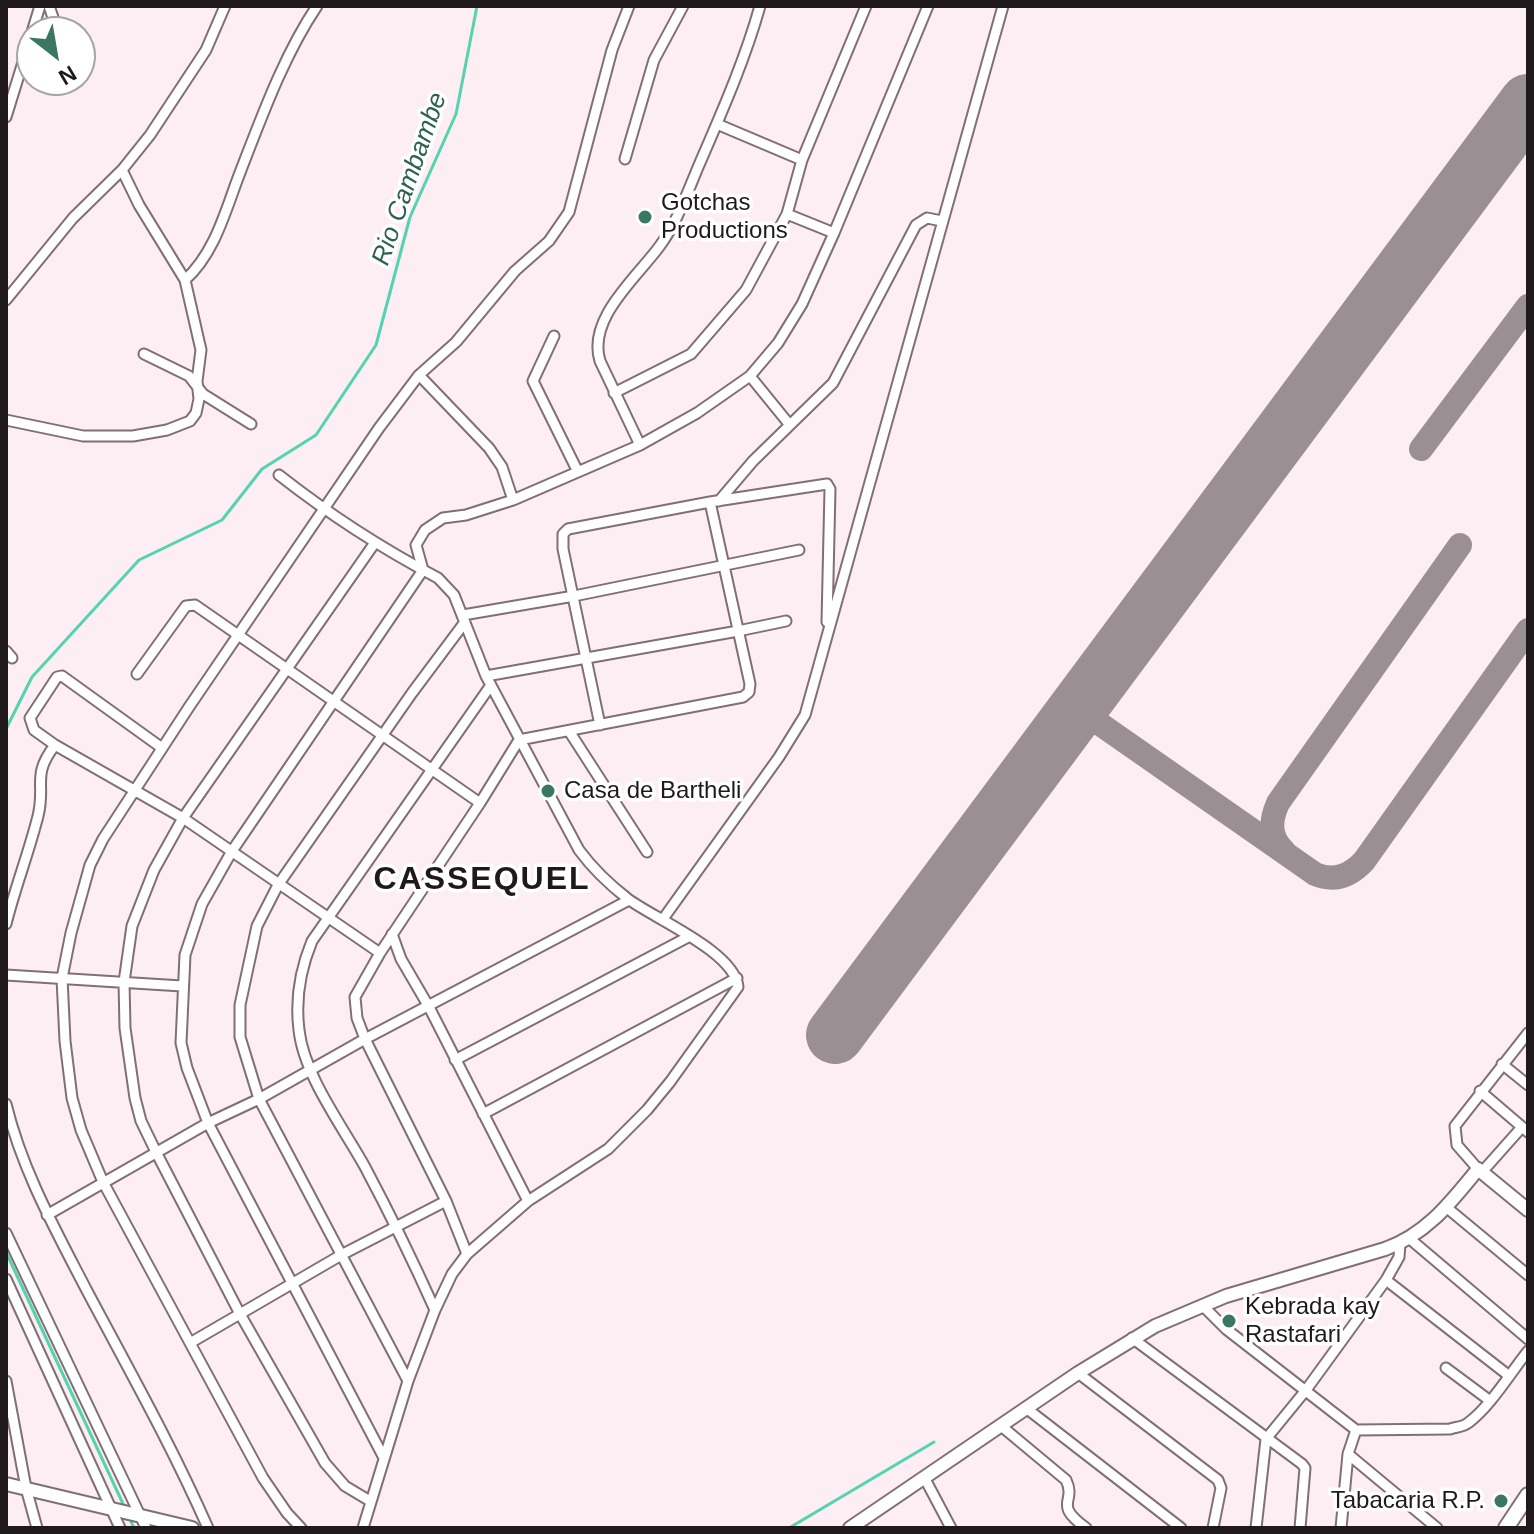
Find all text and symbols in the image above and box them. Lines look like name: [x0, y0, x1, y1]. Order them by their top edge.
north arrow: [16, 16, 96, 96]
text: N: [54, 60, 81, 90]
water label: Rio Cambambe: [366, 89, 454, 269]
place label: Gotchas Productions: [661, 189, 788, 245]
marker: Gotchas Productions: [636, 208, 654, 226]
place label: Casa de Bartheli: [564, 777, 741, 805]
marker: Casa de Bartheli: [539, 782, 557, 800]
district label: CASSEQUEL: [373, 861, 591, 899]
place label: Kebrada kay Rastafari: [1245, 1293, 1380, 1349]
marker: Kebrada kay Rastafari: [1220, 1312, 1238, 1330]
place label: Tabacaria R.P.: [1331, 1487, 1485, 1515]
marker: Tabacaria R.P.: [1492, 1492, 1510, 1510]

